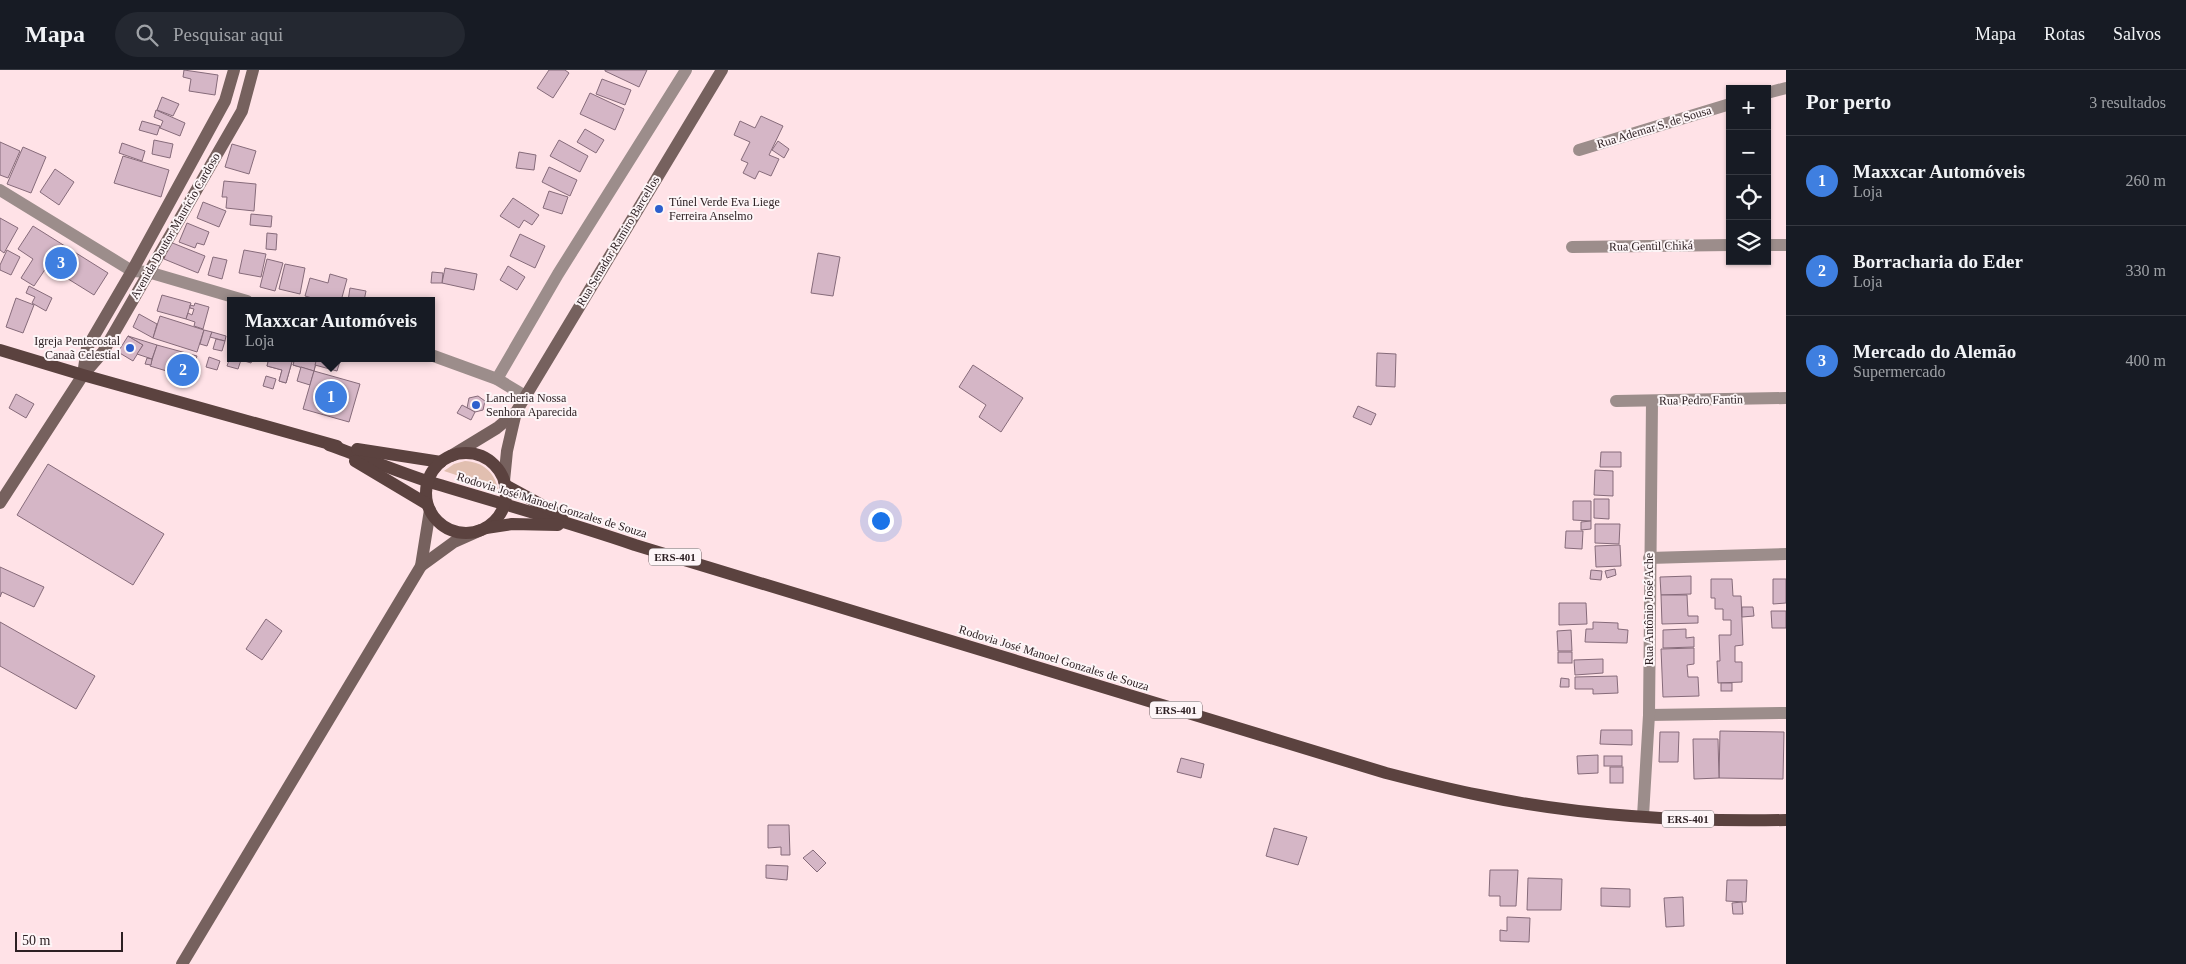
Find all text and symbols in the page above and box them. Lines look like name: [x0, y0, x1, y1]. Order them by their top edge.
search box: [115, 12, 465, 57]
text: Mapa: [25, 21, 85, 47]
icon: search: [133, 21, 161, 49]
text: Pesquisar aqui: [173, 24, 283, 45]
text: Mapa: [1975, 24, 2016, 44]
text: Rotas: [2044, 24, 2085, 44]
text: Salvos: [2113, 24, 2161, 44]
map controls: [1726, 85, 1771, 265]
button: +: [1726, 85, 1771, 130]
text: Por perto: [1806, 90, 1891, 114]
text: 3 resultados: [2089, 94, 2166, 111]
street label: Rua Ademar S. de Sousa: [1595, 103, 1714, 151]
button: −: [1726, 130, 1771, 175]
street label: Avenida Doutor Maurício Cardoso: [127, 150, 223, 302]
text: Maxxcar Automóveis: [1853, 161, 2025, 182]
text: 1: [1818, 172, 1826, 189]
text: 260 m: [2126, 172, 2166, 189]
street label: Rua Senador Ramiro Barcellos: [574, 173, 663, 308]
button: locate: [1726, 175, 1771, 220]
text: Loja: [1853, 183, 1882, 200]
place label: Túnel Verde Eva Liege Ferreira Anselmo: [669, 195, 780, 223]
marker: Túnel Verde Eva Liege Ferreira Anselmo: [653, 203, 665, 215]
button: layers: [1726, 220, 1771, 265]
street label: Rua Gentil Chiká: [1609, 238, 1694, 254]
pin: 3: [45, 244, 77, 282]
text: Borracharia do Eder: [1853, 251, 2023, 272]
text: 2: [1818, 262, 1826, 279]
text: 330 m: [2126, 262, 2166, 279]
text: Loja: [1853, 273, 1882, 290]
popup: [227, 297, 435, 362]
text: Maxxcar Automóveis: [245, 310, 417, 331]
text: Loja: [245, 332, 274, 349]
place label: Igreja Pentecostal Canaã Celestial: [34, 334, 121, 362]
text: Mercado do Alemão: [1853, 341, 2016, 362]
marker: Igreja Pentecostal Canaã Celestial: [124, 342, 136, 354]
pin: 2: [167, 351, 199, 389]
text: 3: [1818, 352, 1826, 369]
text: 400 m: [2126, 352, 2166, 369]
text: Supermercado: [1853, 363, 1945, 380]
pin: 1: [315, 378, 347, 416]
place label: Lancheria Nossa Senhora Aparecida: [486, 391, 578, 419]
street label: Rua Pedro Fantin: [1659, 392, 1743, 408]
marker: Lancheria Nossa Senhora Aparecida: [470, 399, 482, 411]
street label: Rodovia José Manoel Gonzales de Souza: [455, 469, 649, 541]
your location: [868, 508, 894, 534]
road number: ERS-401: [649, 548, 701, 566]
street label: Rua Antônio José Ache: [1642, 553, 1656, 665]
street label: Rodovia José Manoel Gonzales de Souza: [957, 622, 1151, 694]
road number: ERS-401: [1150, 702, 1202, 718]
road number: ERS-401: [1662, 811, 1714, 828]
scale bar: [15, 929, 122, 952]
text: 50 m: [22, 933, 50, 948]

